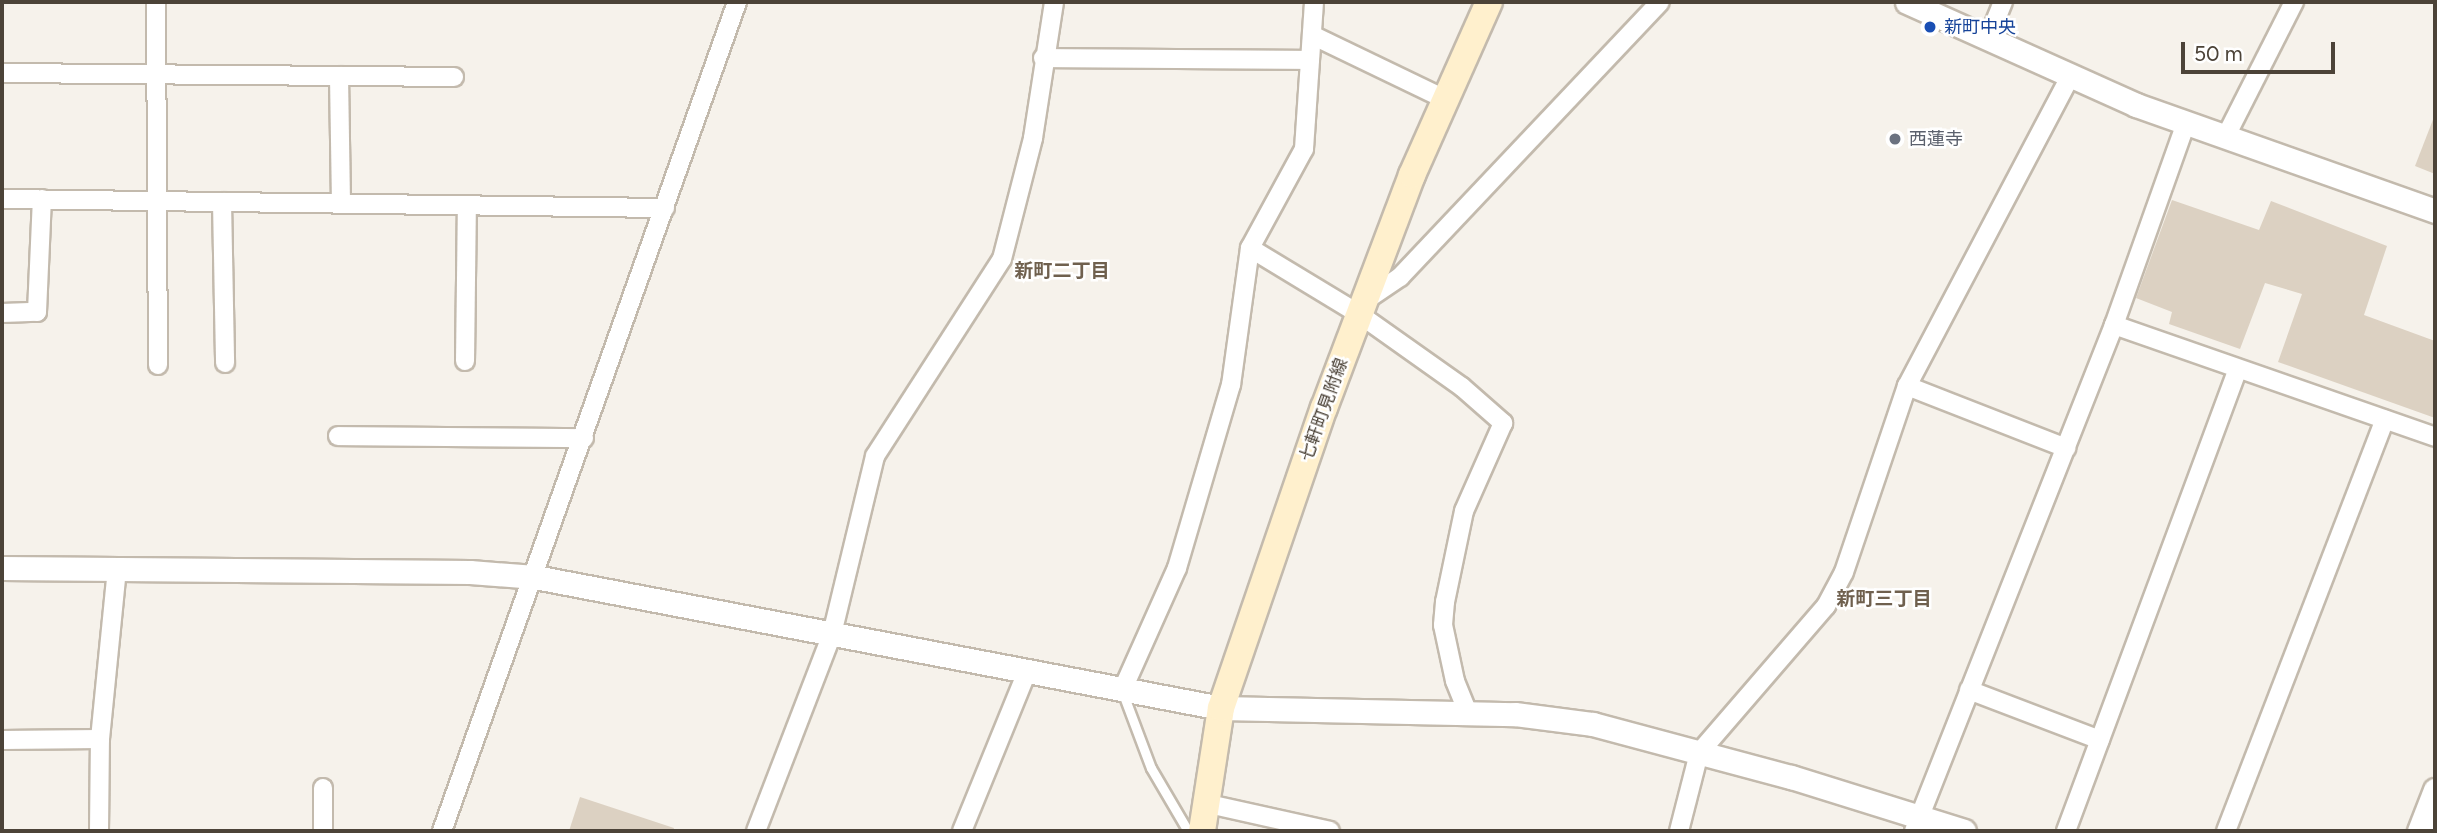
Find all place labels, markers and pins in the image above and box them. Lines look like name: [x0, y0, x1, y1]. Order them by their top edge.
place label: 新町中央: [1944, 16, 2016, 38]
marker: 新町中央: [1922, 19, 1938, 35]
place label: 西蓮寺: [1909, 128, 1963, 150]
marker: 西蓮寺: [1887, 131, 1903, 147]

